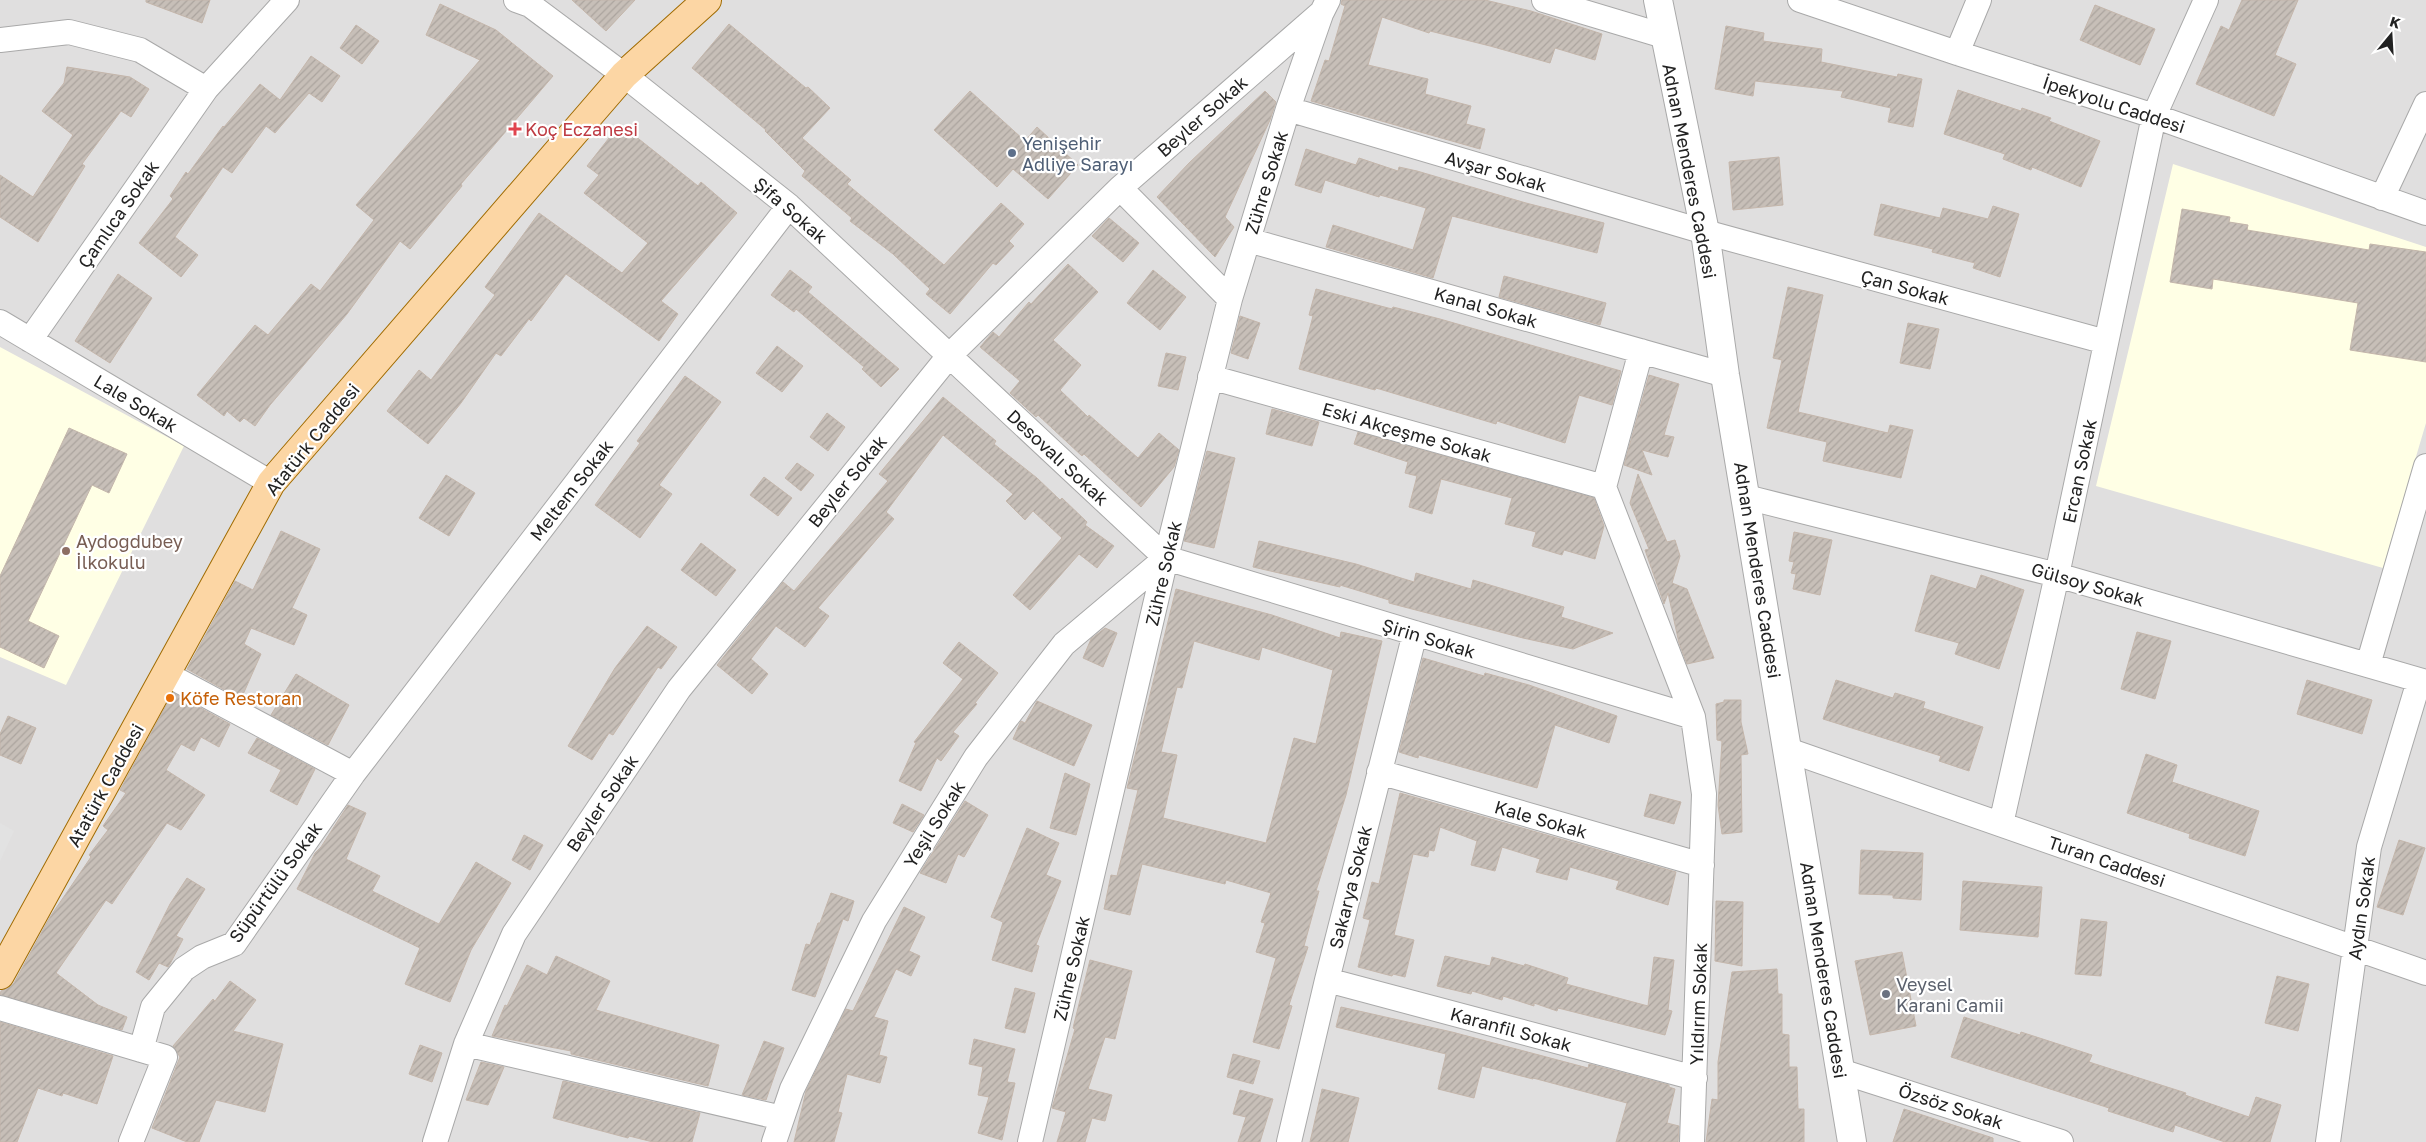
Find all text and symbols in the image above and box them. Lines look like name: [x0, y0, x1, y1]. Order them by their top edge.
north arrow: [2366, 10, 2416, 60]
text: K: [2388, 13, 2403, 32]
street label: Adnan Menderes Caddesi: [1658, 61, 1722, 281]
street label: Beyler Sokak: [1152, 71, 1252, 161]
street label: İpekyolu Caddesi: [2040, 71, 2188, 137]
place label: Koç Eczanesi: [525, 118, 638, 140]
marker: Koç Eczanesi: [509, 123, 521, 135]
street label: Zühre Sokak: [1240, 128, 1292, 236]
place label: Yenişehir Adliye Sarayı: [1022, 132, 1133, 175]
street label: Avşar Sokak: [1443, 146, 1549, 196]
marker: Yenişehir Adliye Sarayı: [1006, 147, 1018, 159]
street label: Çamlıca Sokak: [73, 156, 163, 272]
street label: Şifa Sokak: [750, 172, 832, 248]
street label: Çan Sokak: [1858, 265, 1952, 309]
street label: Kanal Sokak: [1432, 282, 1540, 332]
street label: Lale Sokak: [90, 369, 182, 437]
street label: Atatürk Caddesi: [260, 379, 364, 499]
street label: Eski Akçeşme Sokak: [1320, 397, 1494, 467]
street label: Desovalı Sokak: [1003, 404, 1113, 510]
street label: Ercan Sokak: [2057, 417, 2101, 525]
street label: Beyler Sokak: [803, 430, 891, 532]
street label: Meltem Sokak: [525, 435, 617, 545]
street label: Adnan Menderes Caddesi: [1730, 460, 1786, 680]
street label: Zühre Sokak: [1140, 518, 1186, 628]
place label: Aydoğdubey İlkokulu: [76, 530, 183, 573]
marker: Aydoğdubey İlkokulu: [60, 545, 72, 557]
street label: Gülsoy Sokak: [2029, 557, 2147, 611]
street label: Şirin Sokak: [1380, 613, 1478, 663]
place label: Köfe Restoran: [180, 687, 302, 709]
marker: Köfe Restoran: [164, 692, 176, 704]
street label: Atatürk Caddesi: [62, 719, 148, 851]
street label: Beyler Sokak: [561, 750, 643, 856]
street label: Yeşil Sokak: [899, 777, 969, 871]
street label: Kale Sokak: [1492, 795, 1590, 843]
street label: Süpürtülü Sokak: [224, 817, 326, 947]
street label: Sakarya Sokak: [1324, 823, 1376, 951]
street label: Turan Caddesi: [2046, 831, 2168, 891]
street label: Aydın Sokak: [2343, 855, 2379, 961]
street label: Adnan Menderes Caddesi: [1796, 860, 1852, 1080]
street label: Zühre Sokak: [1048, 913, 1094, 1023]
street label: Yıldırım Sokak: [1685, 942, 1711, 1066]
place label: Veysel Karani Camii: [1896, 973, 2004, 1016]
marker: Veysel Karani Camii: [1880, 988, 1892, 1000]
street label: Karanfil Sokak: [1448, 1002, 1574, 1056]
street label: Özsöz Sokak: [1896, 1079, 2006, 1133]

